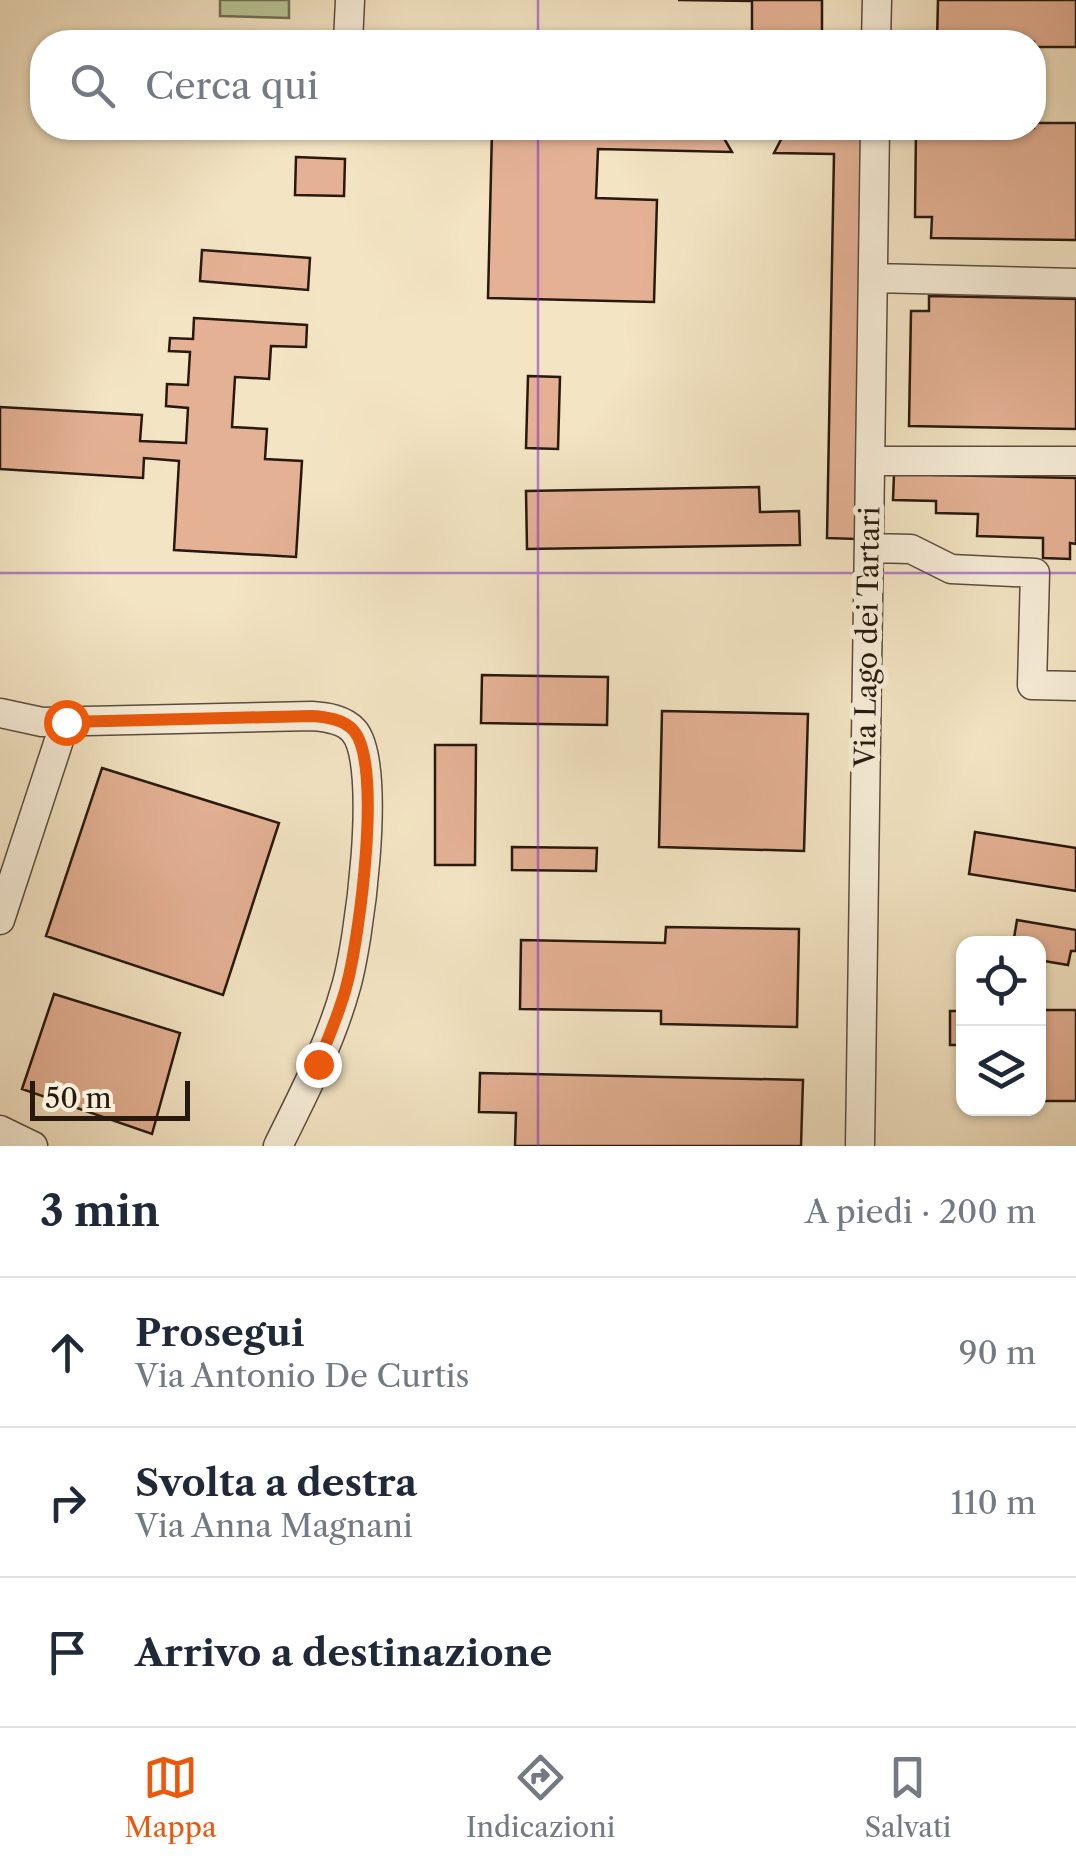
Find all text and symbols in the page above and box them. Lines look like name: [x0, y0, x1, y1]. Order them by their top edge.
search box: [30, 30, 1046, 140]
icon: search: [65, 58, 120, 113]
text: Cerca qui: [145, 62, 319, 109]
street label: Via Lago dei Tartari: [848, 506, 886, 769]
route start: [44, 700, 90, 746]
map controls: [956, 936, 1046, 1116]
button: locate: [956, 936, 1046, 1026]
button: layers: [956, 1026, 1046, 1116]
route end: [296, 1042, 342, 1088]
scale bar: [30, 1076, 190, 1120]
text: 50 m: [45, 1081, 112, 1115]
text: 3 min: [40, 1185, 160, 1237]
text: A piedi · 200 m: [805, 1192, 1036, 1231]
text: Prosegui: [135, 1309, 304, 1356]
icon: ahead: [40, 1325, 95, 1380]
text: 90 m: [959, 1333, 1036, 1372]
text: Via Antonio De Curtis: [135, 1356, 469, 1395]
text: Svolta a destra: [135, 1459, 417, 1506]
icon: right: [40, 1475, 95, 1530]
text: 110 m: [950, 1483, 1036, 1522]
text: Via Anna Magnani: [135, 1506, 413, 1545]
icon: arrive: [40, 1625, 95, 1680]
text: Arrivo a destinazione: [135, 1629, 552, 1676]
tab: Mappa: [125, 1750, 217, 1844]
tab: Indicazioni: [466, 1750, 615, 1844]
tab: Salvati: [864, 1750, 951, 1844]

